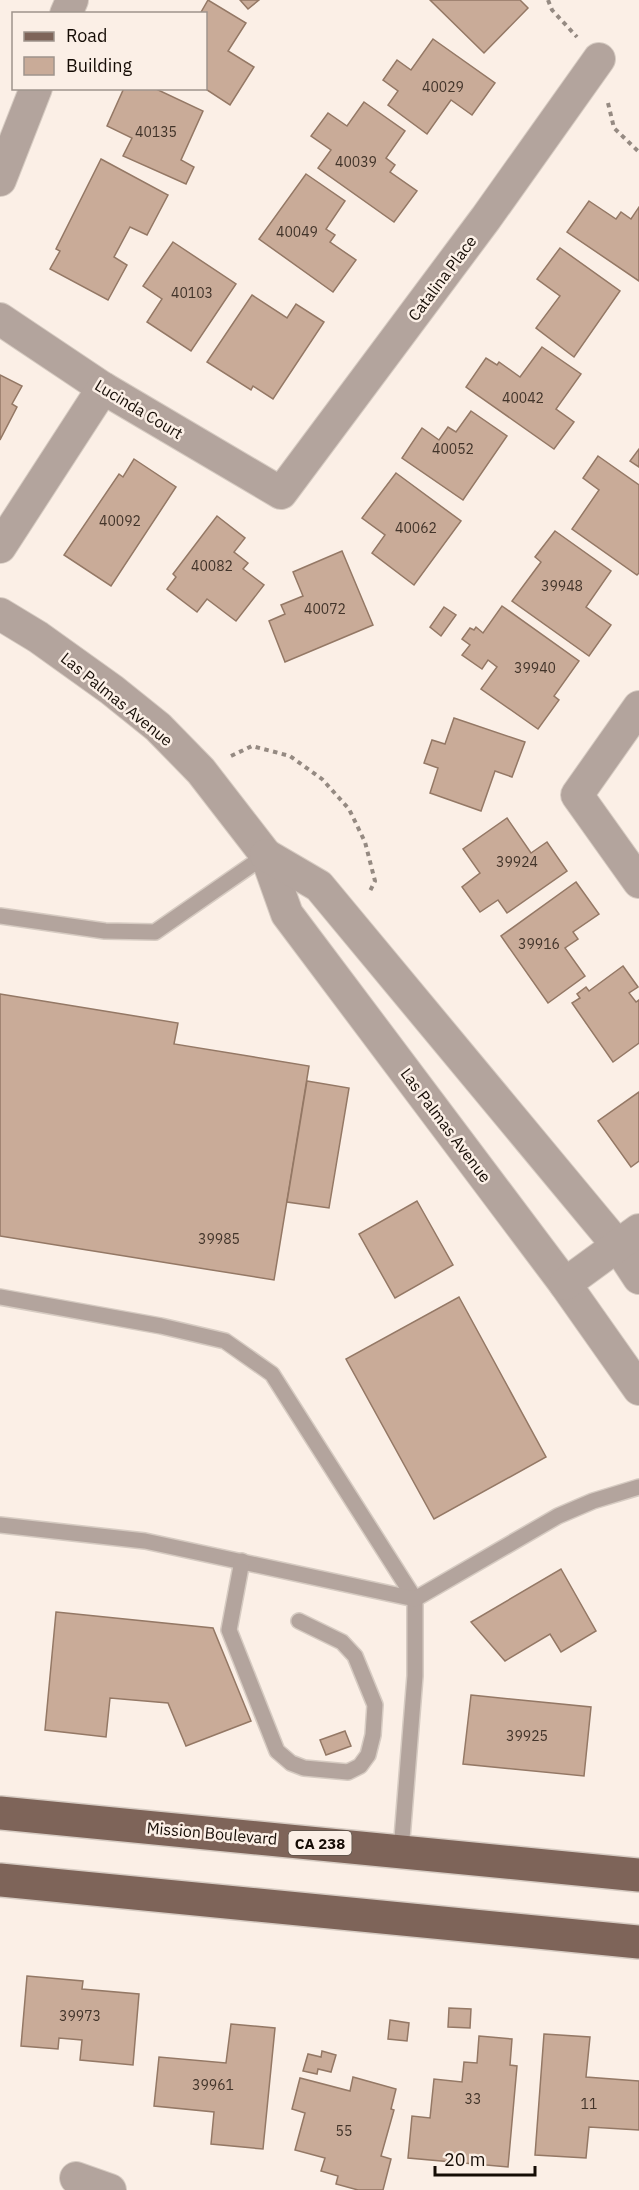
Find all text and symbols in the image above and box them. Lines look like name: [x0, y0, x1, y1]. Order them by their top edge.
legend: [12, 12, 207, 90]
text: Road: [66, 24, 107, 47]
text: Building: [66, 54, 133, 77]
house number: 40029: [422, 78, 464, 96]
house number: 40135: [135, 123, 177, 141]
house number: 40039: [335, 153, 377, 171]
house number: 40049: [276, 223, 318, 241]
street label: Catalina Place: [403, 231, 481, 325]
house number: 40103: [171, 284, 213, 302]
street label: Lucinda Court: [91, 375, 187, 443]
house number: 40042: [502, 389, 544, 407]
house number: 40052: [432, 440, 474, 458]
house number: 40092: [99, 512, 141, 530]
house number: 40062: [395, 519, 437, 537]
house number: 40082: [191, 557, 233, 575]
house number: 39948: [541, 577, 583, 595]
house number: 40072: [304, 600, 346, 618]
street label: Las Palmas Avenue: [57, 648, 177, 750]
house number: 39940: [514, 659, 556, 677]
house number: 39924: [496, 853, 538, 871]
house number: 39916: [518, 935, 560, 953]
street label: Las Palmas Avenue: [396, 1064, 496, 1186]
house number: 39985: [198, 1230, 240, 1248]
house number: 39925: [506, 1727, 548, 1745]
street label: Mission Boulevard: [146, 1817, 278, 1849]
road number: CA 238: [288, 1831, 352, 1855]
house number: 39973: [59, 2007, 101, 2025]
house number: 39961: [192, 2076, 234, 2094]
house number: 33: [465, 2090, 481, 2108]
house number: 11: [581, 2095, 597, 2113]
house number: 55: [336, 2122, 352, 2140]
scale bar: [435, 2139, 536, 2177]
text: 20 m: [444, 2148, 486, 2171]

